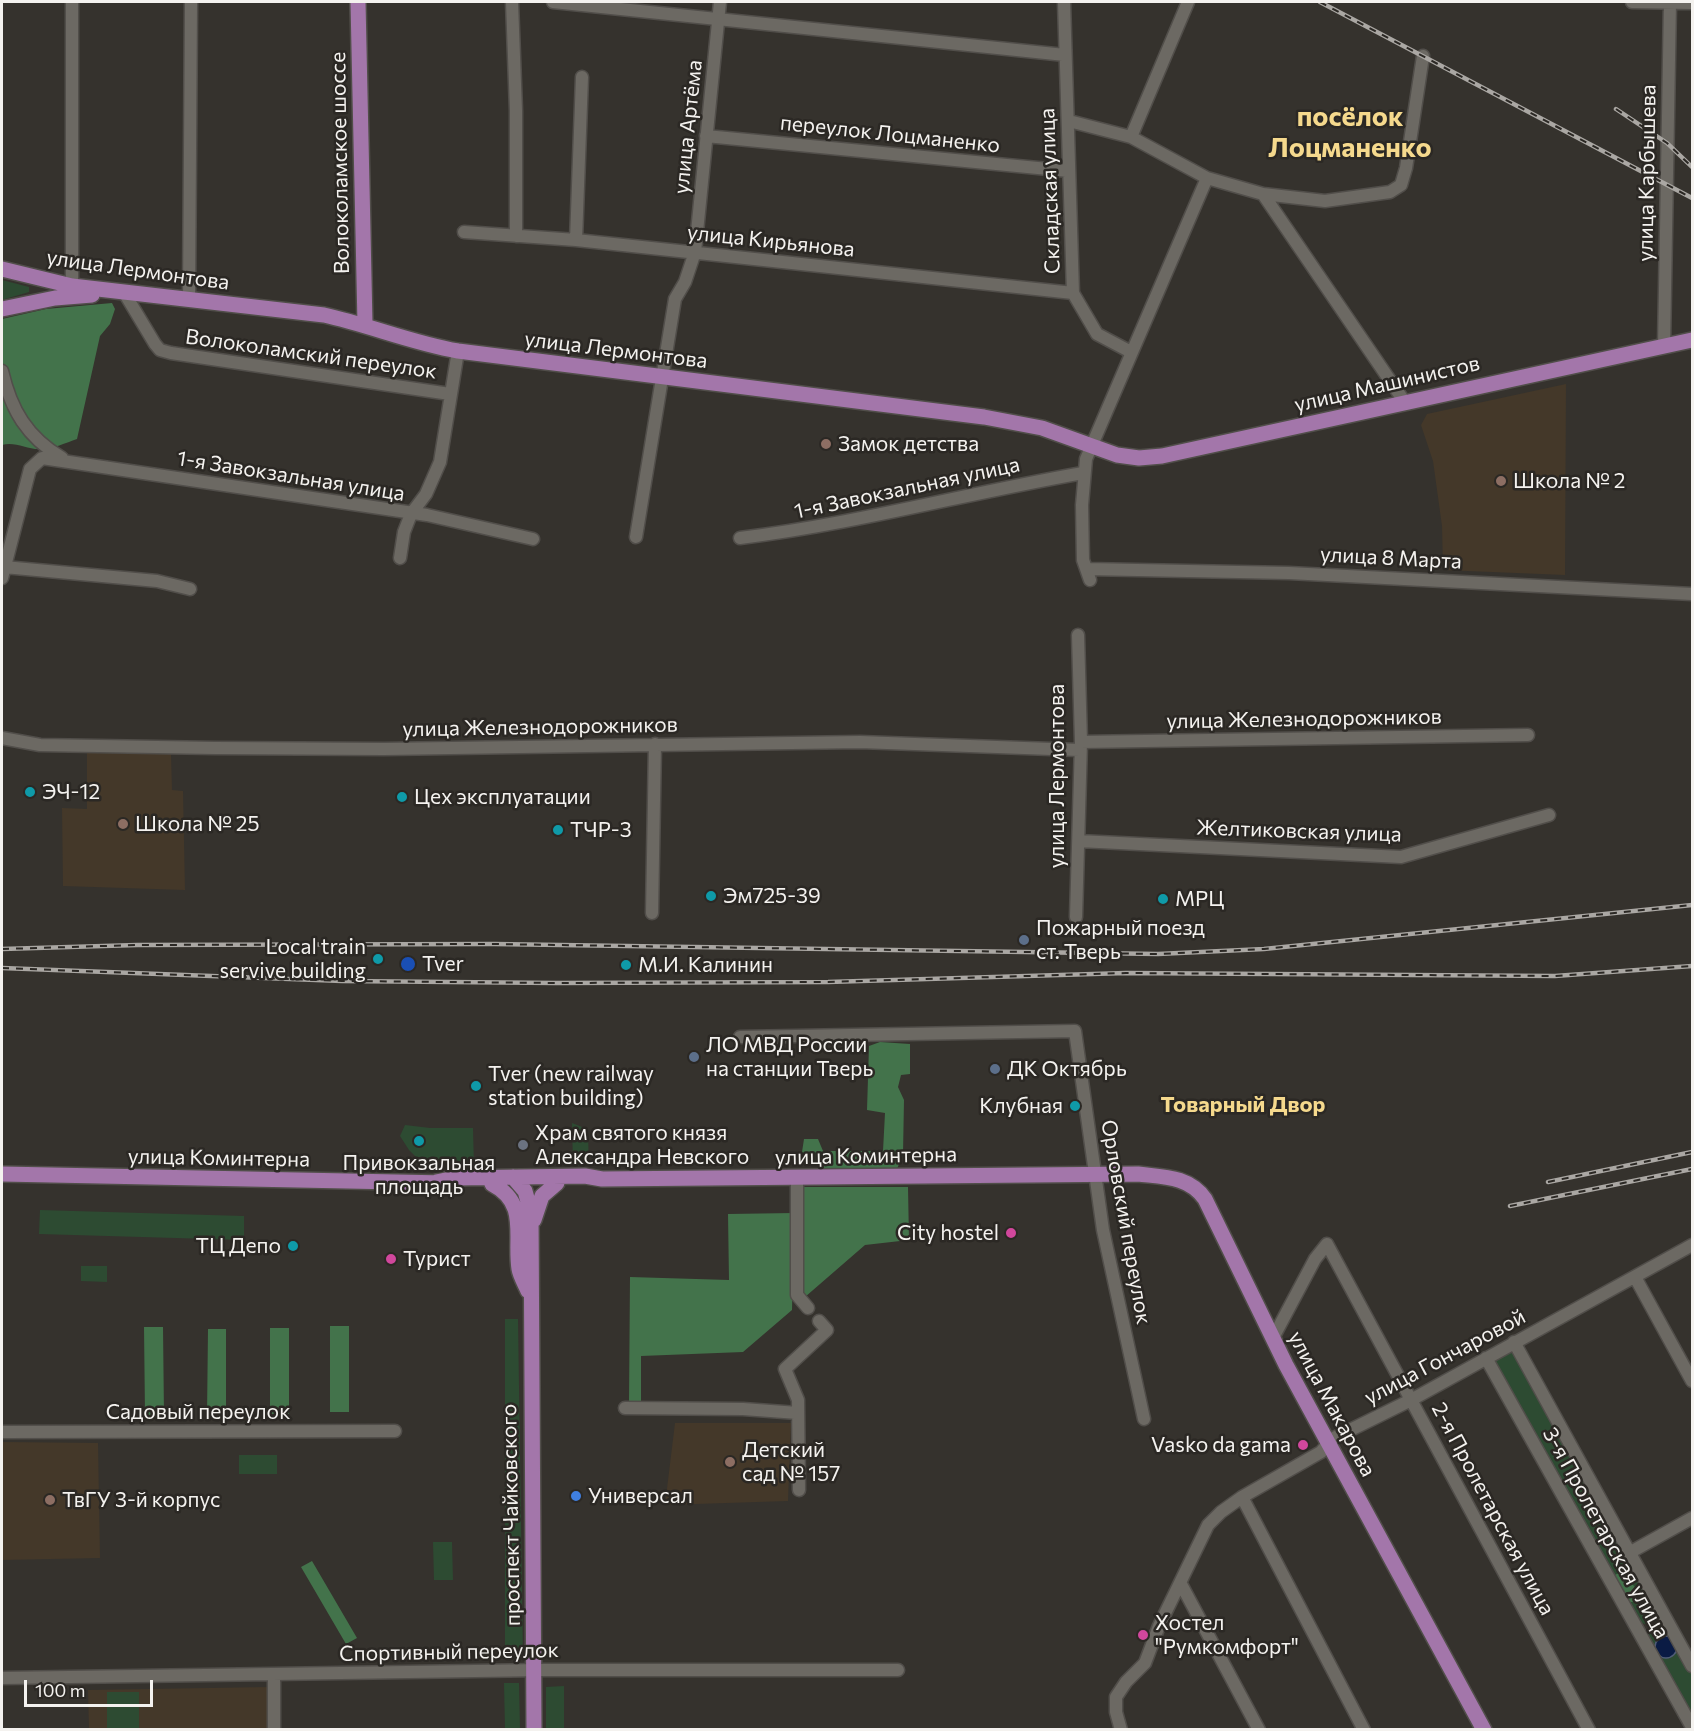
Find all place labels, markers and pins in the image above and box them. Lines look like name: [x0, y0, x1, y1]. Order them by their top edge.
place label: Замок детства: [838, 431, 979, 457]
marker: Замок детства: [819, 437, 833, 451]
place label: Школа № 2: [1513, 468, 1625, 494]
marker: Школа № 2: [1494, 474, 1508, 488]
place label: ЭЧ-12: [42, 779, 100, 805]
place label: Цех эксплуатации: [414, 784, 591, 810]
marker: ЭЧ-12: [23, 785, 37, 799]
marker: Цех эксплуатации: [395, 790, 409, 804]
place label: Школа № 25: [135, 811, 259, 837]
marker: Школа № 25: [116, 817, 130, 831]
place label: ТЧР-3: [570, 817, 632, 843]
marker: ТЧР-3: [551, 823, 565, 837]
place label: Эм725-39: [723, 883, 821, 909]
place label: МРЦ: [1175, 886, 1224, 912]
marker: Эм725-39: [704, 889, 718, 903]
marker: МРЦ: [1156, 892, 1170, 906]
place label: Пожарный поезд ст. Тверь: [1036, 915, 1205, 965]
marker: Пожарный поезд ст. Тверь: [1017, 933, 1031, 947]
place label: Local train servive building: [219, 934, 366, 984]
place label: Tver: [422, 951, 464, 977]
marker: Local train servive building: [371, 952, 385, 966]
place label: М.И. Калинин: [638, 952, 773, 978]
marker: Tver: [399, 955, 417, 973]
marker: М.И. Калинин: [619, 958, 633, 972]
place label: ЛО МВД России на станции Тверь: [706, 1032, 873, 1082]
marker: ЛО МВД России на станции Тверь: [687, 1050, 701, 1064]
place label: ДК Октябрь: [1007, 1056, 1127, 1082]
place label: Tver (new railway station building): [488, 1061, 654, 1111]
marker: ДК Октябрь: [988, 1062, 1002, 1076]
marker: Tver (new railway station building): [469, 1079, 483, 1093]
place label: Клубная: [979, 1093, 1063, 1119]
marker: Клубная: [1068, 1099, 1082, 1113]
place label: Храм святого князя Александра Невского: [535, 1120, 749, 1170]
marker: Привокзальная площадь: [412, 1134, 426, 1148]
marker: Храм святого князя Александра Невского: [516, 1138, 530, 1152]
place label: Привокзальная площадь: [343, 1150, 495, 1200]
place label: City hostel: [897, 1220, 999, 1246]
marker: City hostel: [1004, 1226, 1018, 1240]
place label: ТЦ Депо: [195, 1233, 281, 1259]
marker: ТЦ Депо: [286, 1239, 300, 1253]
place label: Турист: [403, 1246, 471, 1272]
marker: Турист: [384, 1252, 398, 1266]
place label: Vasko da gama: [1151, 1432, 1291, 1458]
place label: Детский сад № 157: [742, 1437, 840, 1487]
marker: Vasko da gama: [1296, 1438, 1310, 1452]
marker: Детский сад № 157: [723, 1455, 737, 1469]
place label: Универсал: [588, 1483, 693, 1509]
place label: ТвГУ 3-й корпус: [62, 1487, 220, 1513]
marker: Универсал: [569, 1489, 583, 1503]
marker: ТвГУ 3-й корпус: [43, 1493, 57, 1507]
place label: Хостел "Румкомфорт": [1155, 1610, 1299, 1660]
marker: Хостел "Румкомфорт": [1136, 1628, 1150, 1642]

